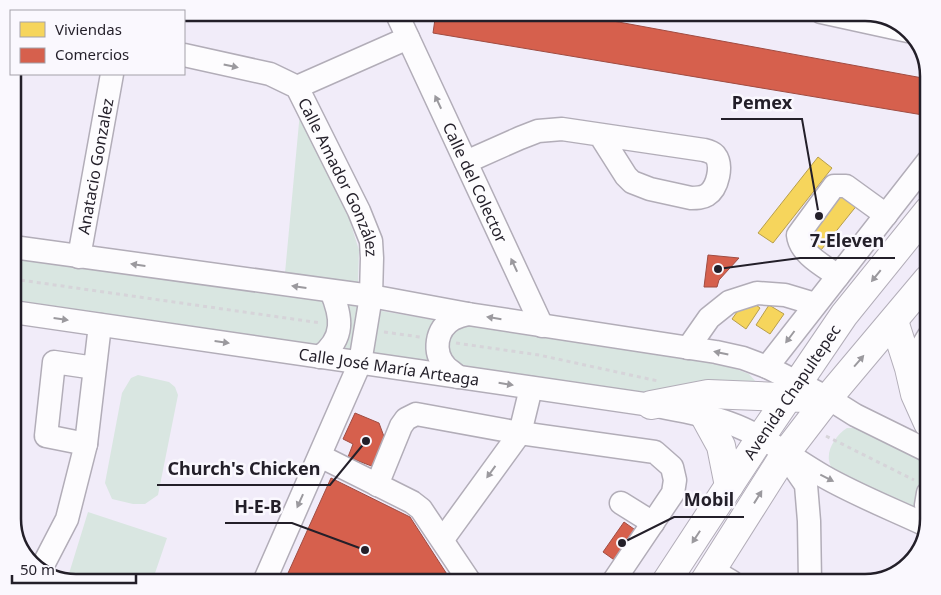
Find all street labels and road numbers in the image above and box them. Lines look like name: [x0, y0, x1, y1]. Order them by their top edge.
street label: Calle Amador González: [293, 94, 383, 257]
street label: Anatacio Gonzalez: [72, 97, 118, 236]
street label: Calle del Colector: [438, 119, 513, 247]
street label: Avenida Chapultepec: [738, 320, 846, 464]
street label: Calle José María Arteaga: [297, 343, 481, 391]

